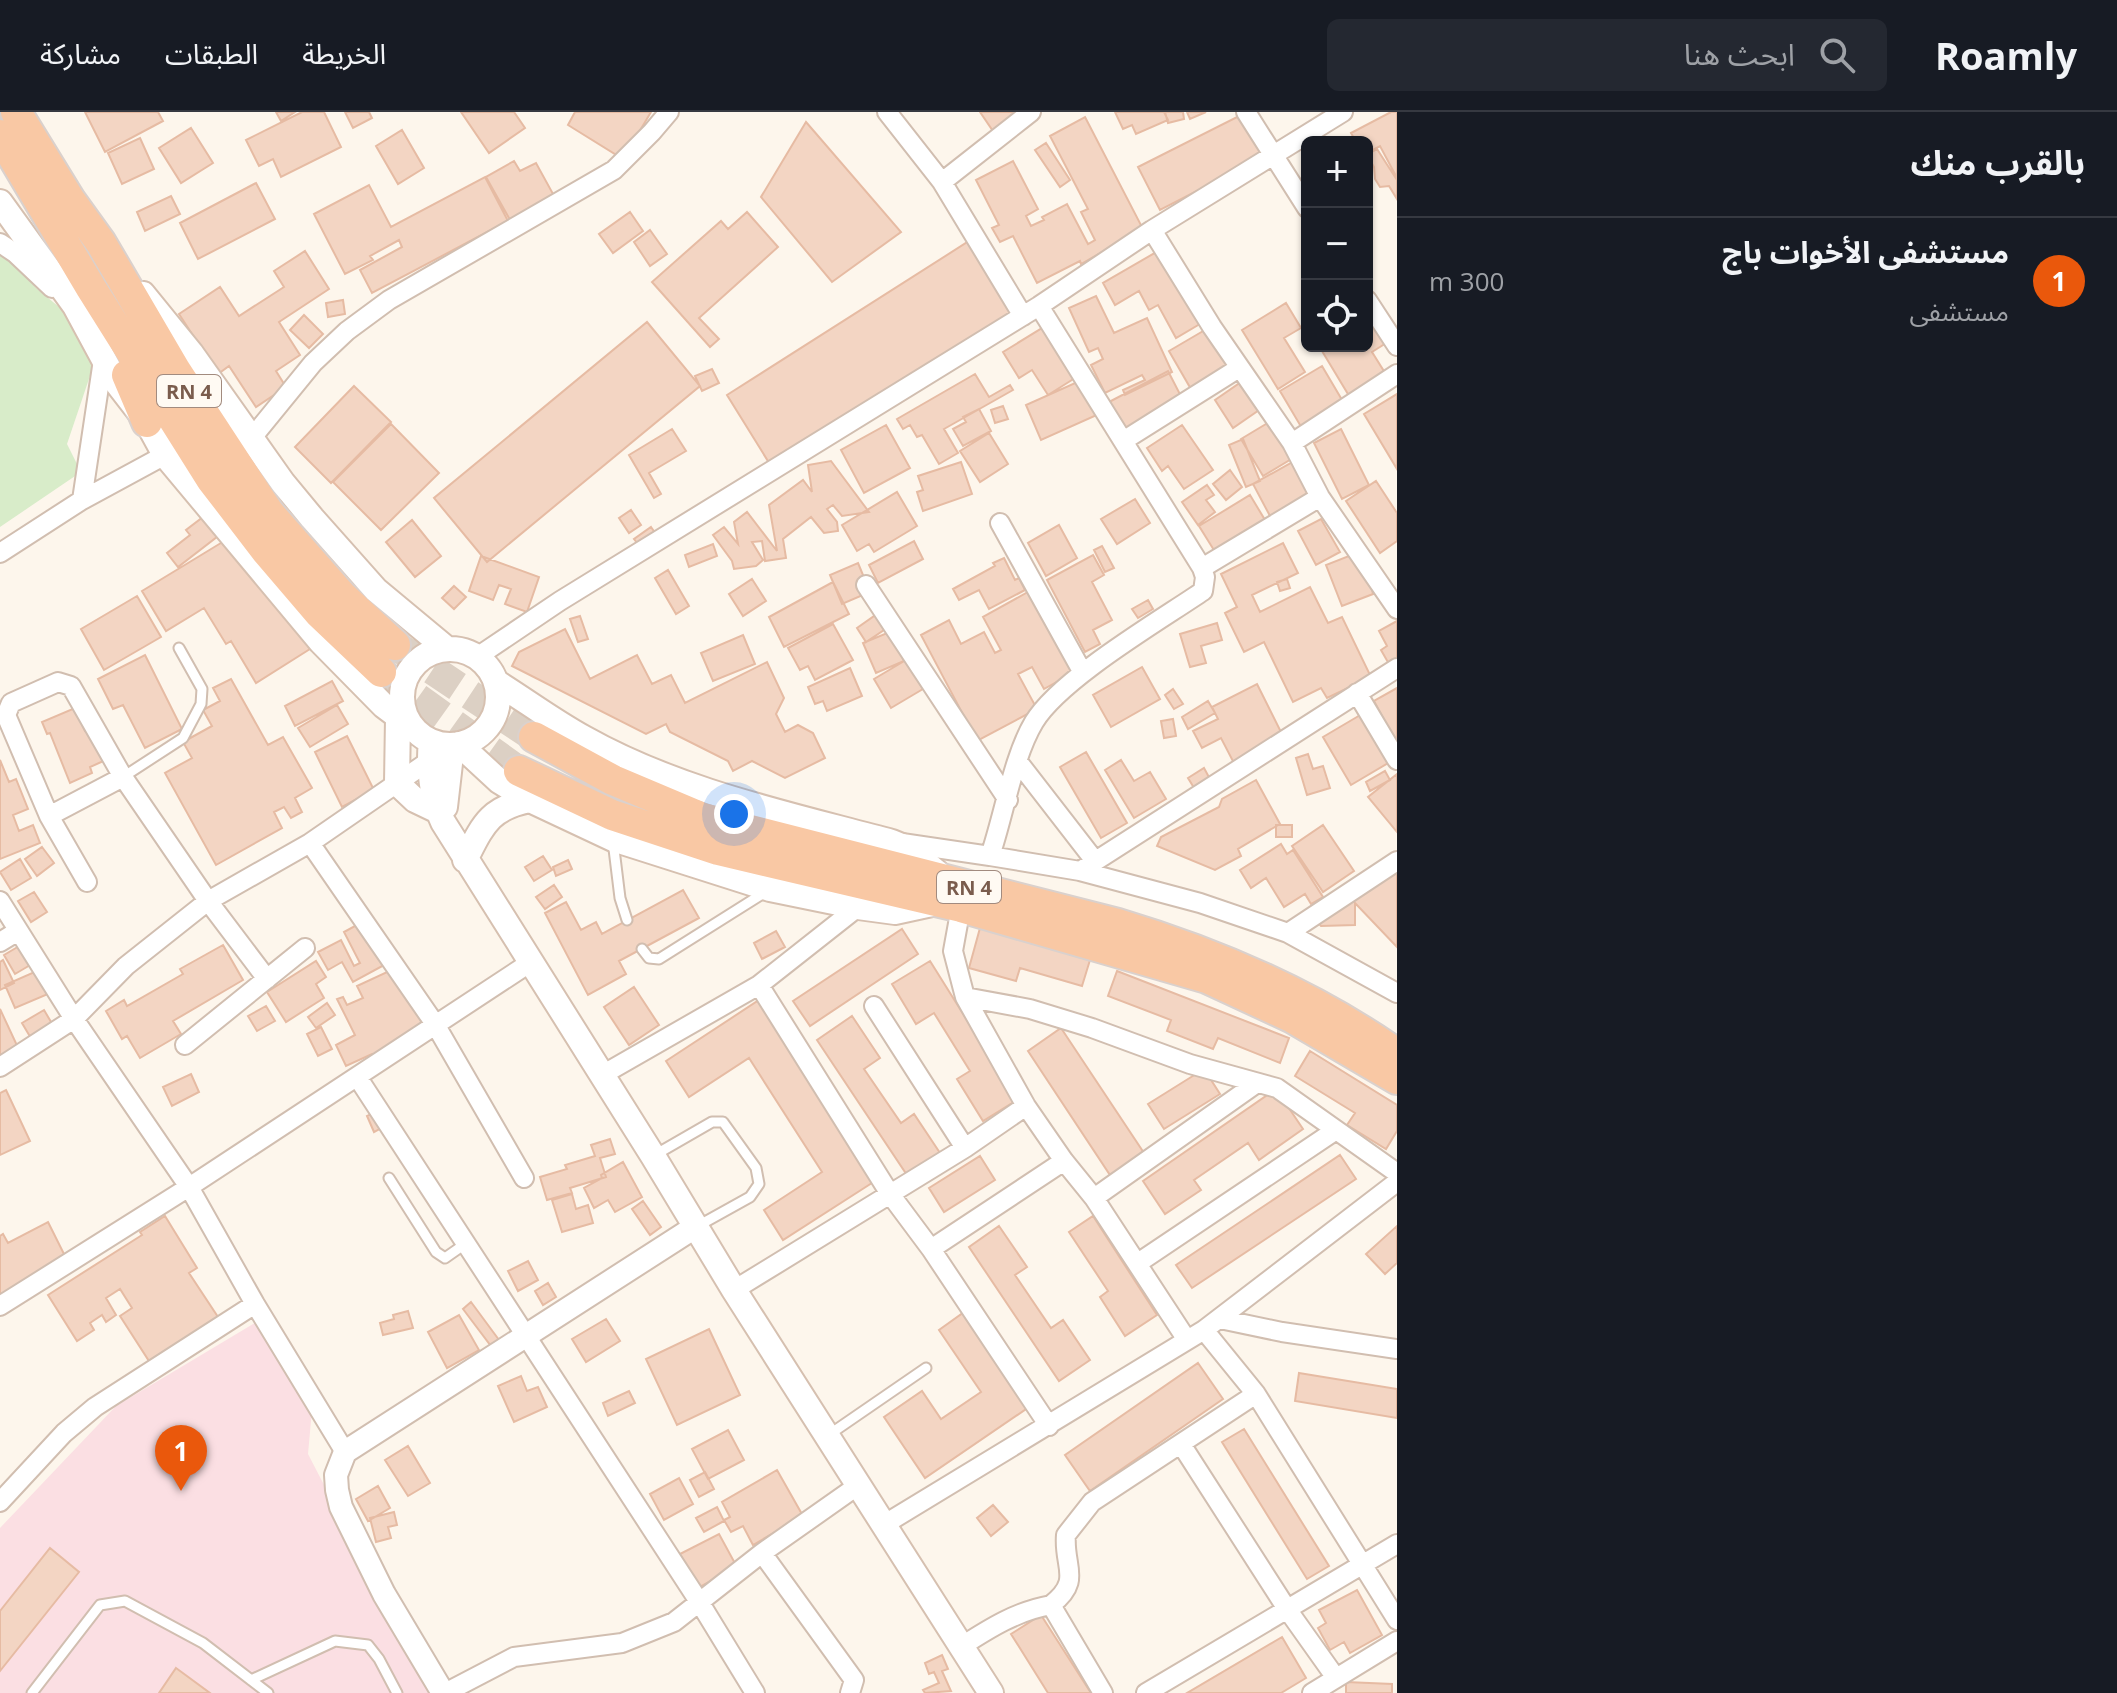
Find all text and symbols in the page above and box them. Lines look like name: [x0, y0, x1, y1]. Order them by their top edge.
search box: [1327, 19, 1887, 91]
text: Roamly: [1935, 29, 2077, 81]
text: ابحث هنا: [1684, 33, 1795, 74]
icon: search: [1815, 33, 1859, 77]
text: مشاركة: [40, 34, 121, 72]
text: الطبقات: [165, 34, 258, 72]
text: الخريطة: [302, 34, 386, 72]
map controls: [1301, 136, 1373, 352]
button: +: [1301, 136, 1373, 208]
text: بالقرب منك: [1910, 139, 2085, 185]
button: −: [1301, 208, 1373, 280]
text: مستشفى الأخوات باج: [1722, 231, 2009, 272]
text: 300 m: [1429, 263, 1504, 299]
text: 1: [2052, 263, 2066, 299]
button: locate: [1301, 280, 1373, 352]
text: مستشفى: [1909, 293, 2009, 329]
road number: RN 4: [157, 375, 221, 407]
your location: [714, 794, 754, 834]
road number: RN 4: [937, 871, 1001, 903]
pin: 1: [155, 1425, 207, 1491]

